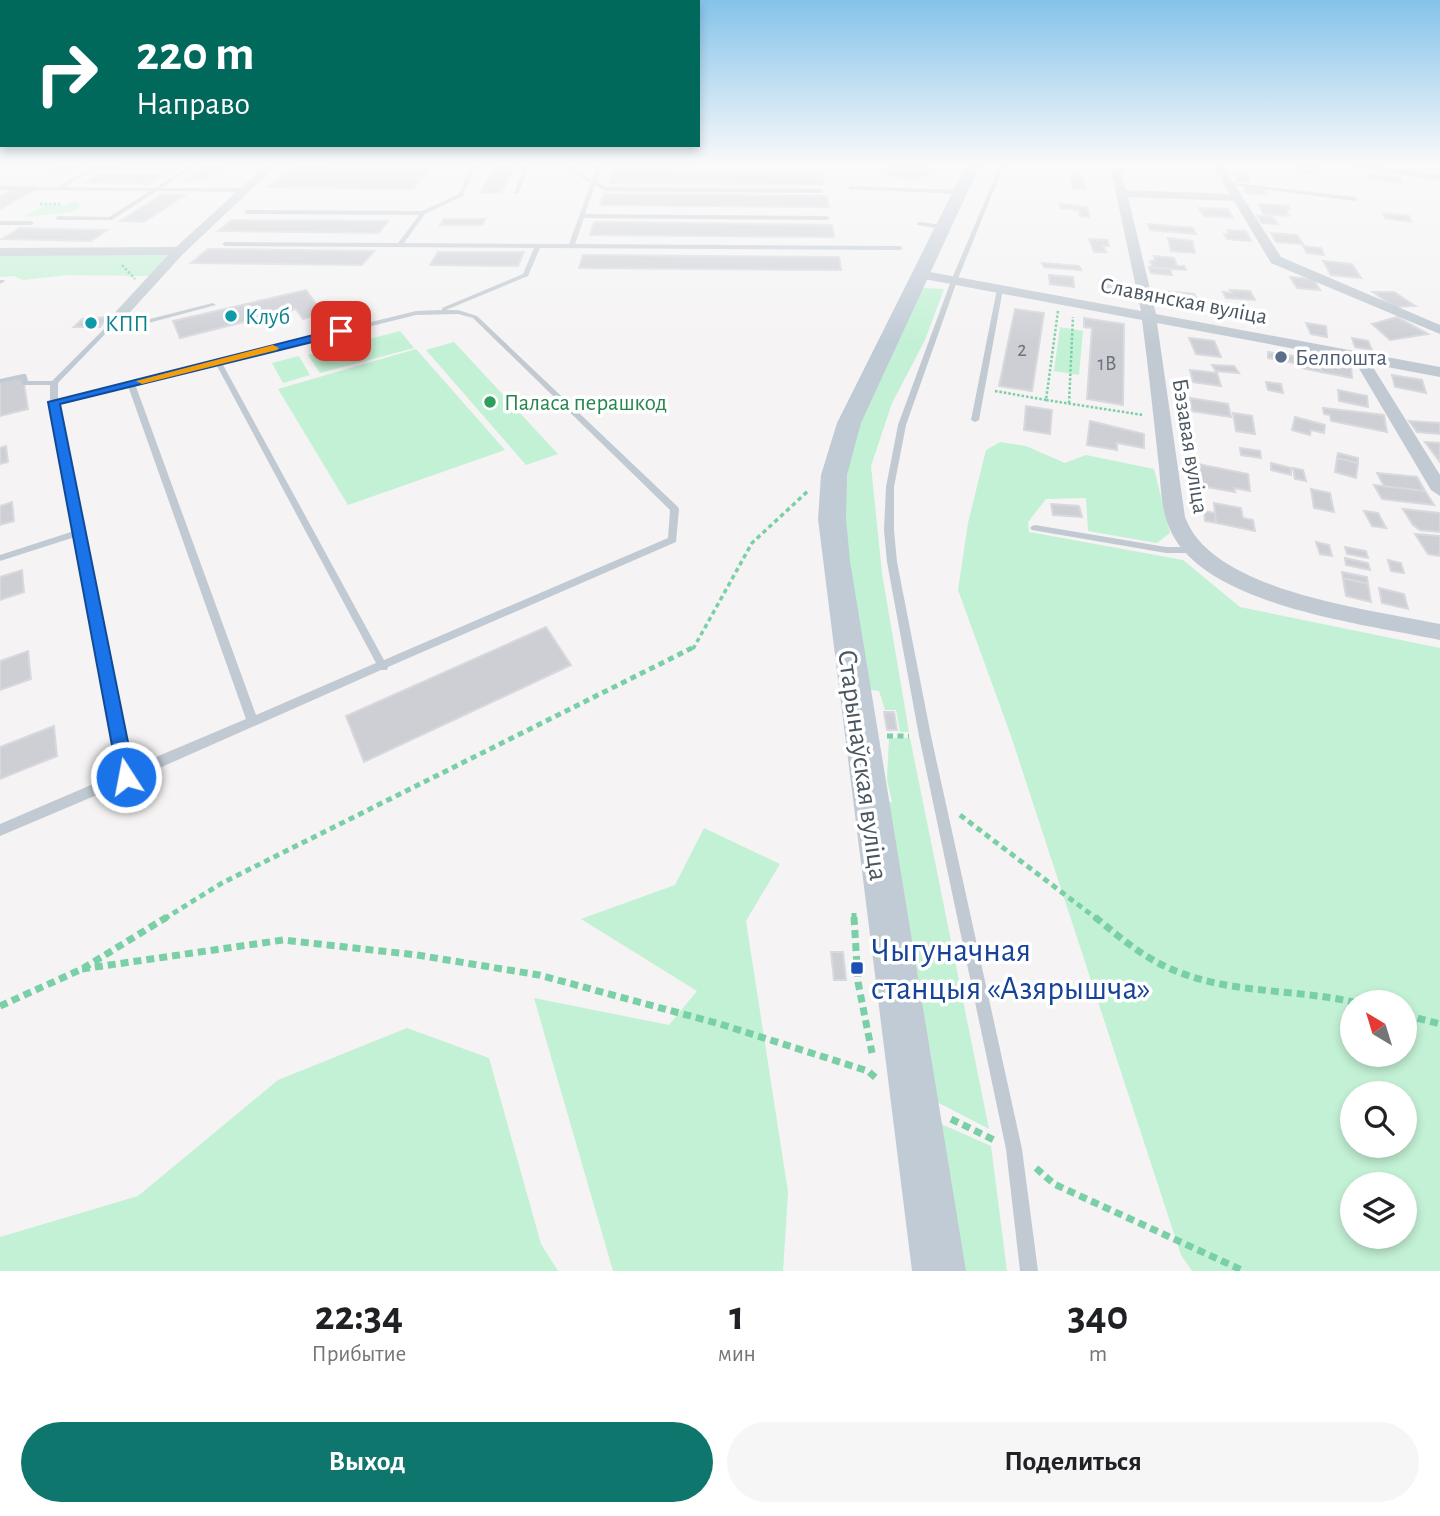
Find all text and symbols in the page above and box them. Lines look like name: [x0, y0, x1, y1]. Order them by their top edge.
icon: right: [21, 28, 112, 119]
text: 220 m: [136, 30, 255, 79]
text: Направо: [136, 88, 250, 120]
street label: Славянская вуліца: [1098, 274, 1269, 329]
pin: [311, 301, 371, 361]
place label: Клуб: [245, 306, 290, 329]
marker: Клуб: [223, 308, 239, 324]
icon: arrive: [322, 312, 360, 350]
place label: КПП: [105, 313, 149, 336]
marker: КПП: [83, 315, 99, 331]
house number: 2: [1017, 339, 1027, 360]
place label: Белпошта: [1295, 347, 1387, 370]
marker: Белпошта: [1273, 349, 1289, 365]
house number: 1В: [1097, 353, 1117, 374]
street label: Бэзавая вуліца: [1167, 377, 1212, 515]
place label: Паласа перашкод: [504, 392, 667, 415]
marker: Паласа перашкод: [482, 394, 498, 410]
street label: Старынаўская вуліца: [832, 648, 892, 883]
position arrow: [89, 740, 163, 814]
place label: Чыгуначная станцыя «Азярышча»: [871, 935, 1151, 1006]
marker: Чыгуначная станцыя «Азярышча»: [849, 960, 865, 976]
north arrow: [1340, 990, 1418, 1068]
map controls: [1340, 990, 1417, 1249]
button: search: [1340, 1081, 1417, 1158]
button: layers: [1340, 1172, 1417, 1249]
text: 22:34: [315, 1295, 403, 1337]
text: 1: [729, 1295, 744, 1337]
text: 340: [1067, 1295, 1129, 1337]
text: Прибытие: [311, 1343, 406, 1366]
text: мин: [718, 1343, 756, 1366]
text: m: [1089, 1343, 1107, 1366]
button: Выход: [21, 1422, 713, 1502]
button: Поделиться: [727, 1422, 1419, 1502]

